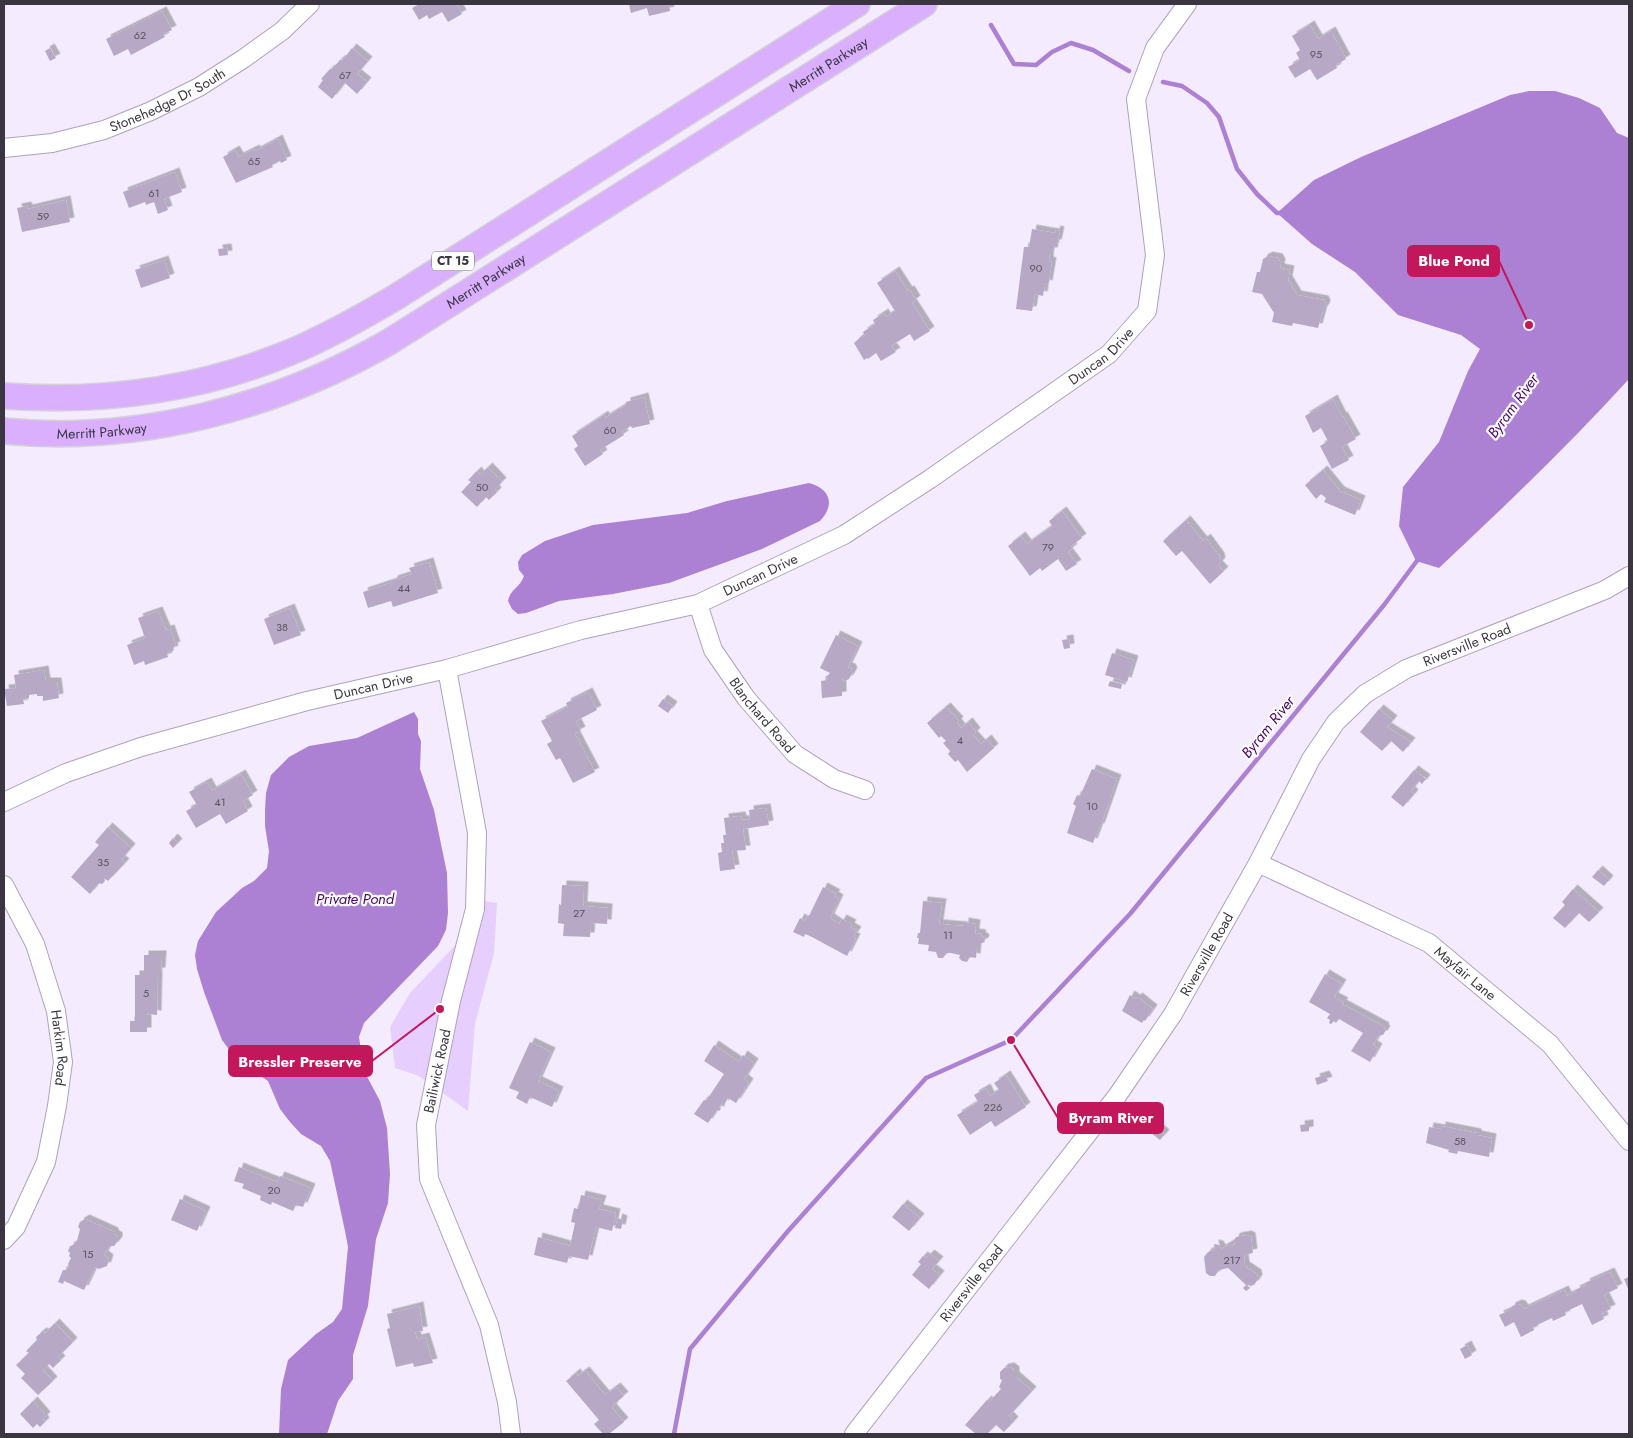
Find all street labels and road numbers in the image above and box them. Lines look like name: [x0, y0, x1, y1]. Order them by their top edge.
street label: Merritt Parkway: [785, 31, 873, 97]
street label: Stonehedge Dr South: [106, 63, 229, 137]
street label: Merritt Parkway: [442, 248, 530, 313]
road number: CT 15: [432, 252, 474, 270]
street label: Duncan Drive: [1064, 323, 1138, 390]
street label: Merritt Parkway: [57, 417, 149, 444]
street label: Duncan Drive: [720, 548, 801, 601]
street label: Riversville Road: [1420, 618, 1514, 671]
street label: Duncan Drive: [332, 667, 415, 705]
street label: Blanchard Road: [725, 673, 800, 757]
street label: Riversville Road: [1175, 909, 1238, 1000]
street label: Mayfair Lane: [1430, 941, 1501, 1005]
street label: Harkim Road: [46, 1008, 73, 1087]
street label: Bailiwick Road: [418, 1027, 456, 1115]
street label: Riversville Road: [935, 1240, 1008, 1326]

